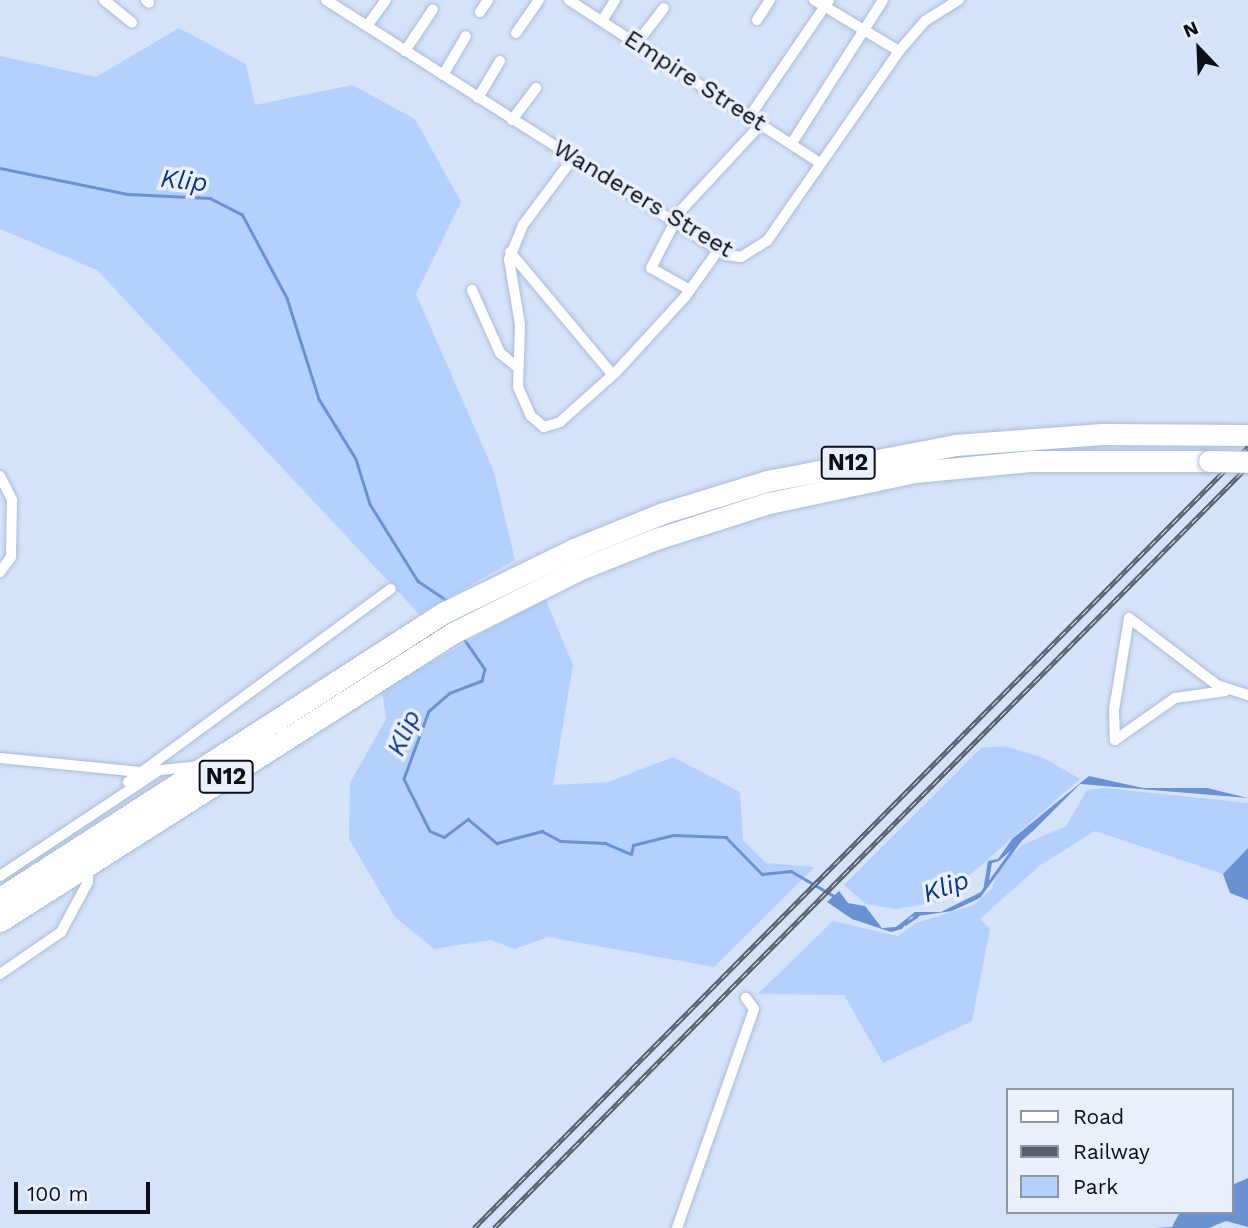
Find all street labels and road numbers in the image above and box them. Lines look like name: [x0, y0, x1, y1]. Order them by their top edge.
street label: Empire Street: [619, 24, 771, 138]
street label: Wanderers Street: [548, 134, 738, 264]
road number: N12: [820, 444, 876, 482]
road number: N12: [198, 758, 254, 796]

